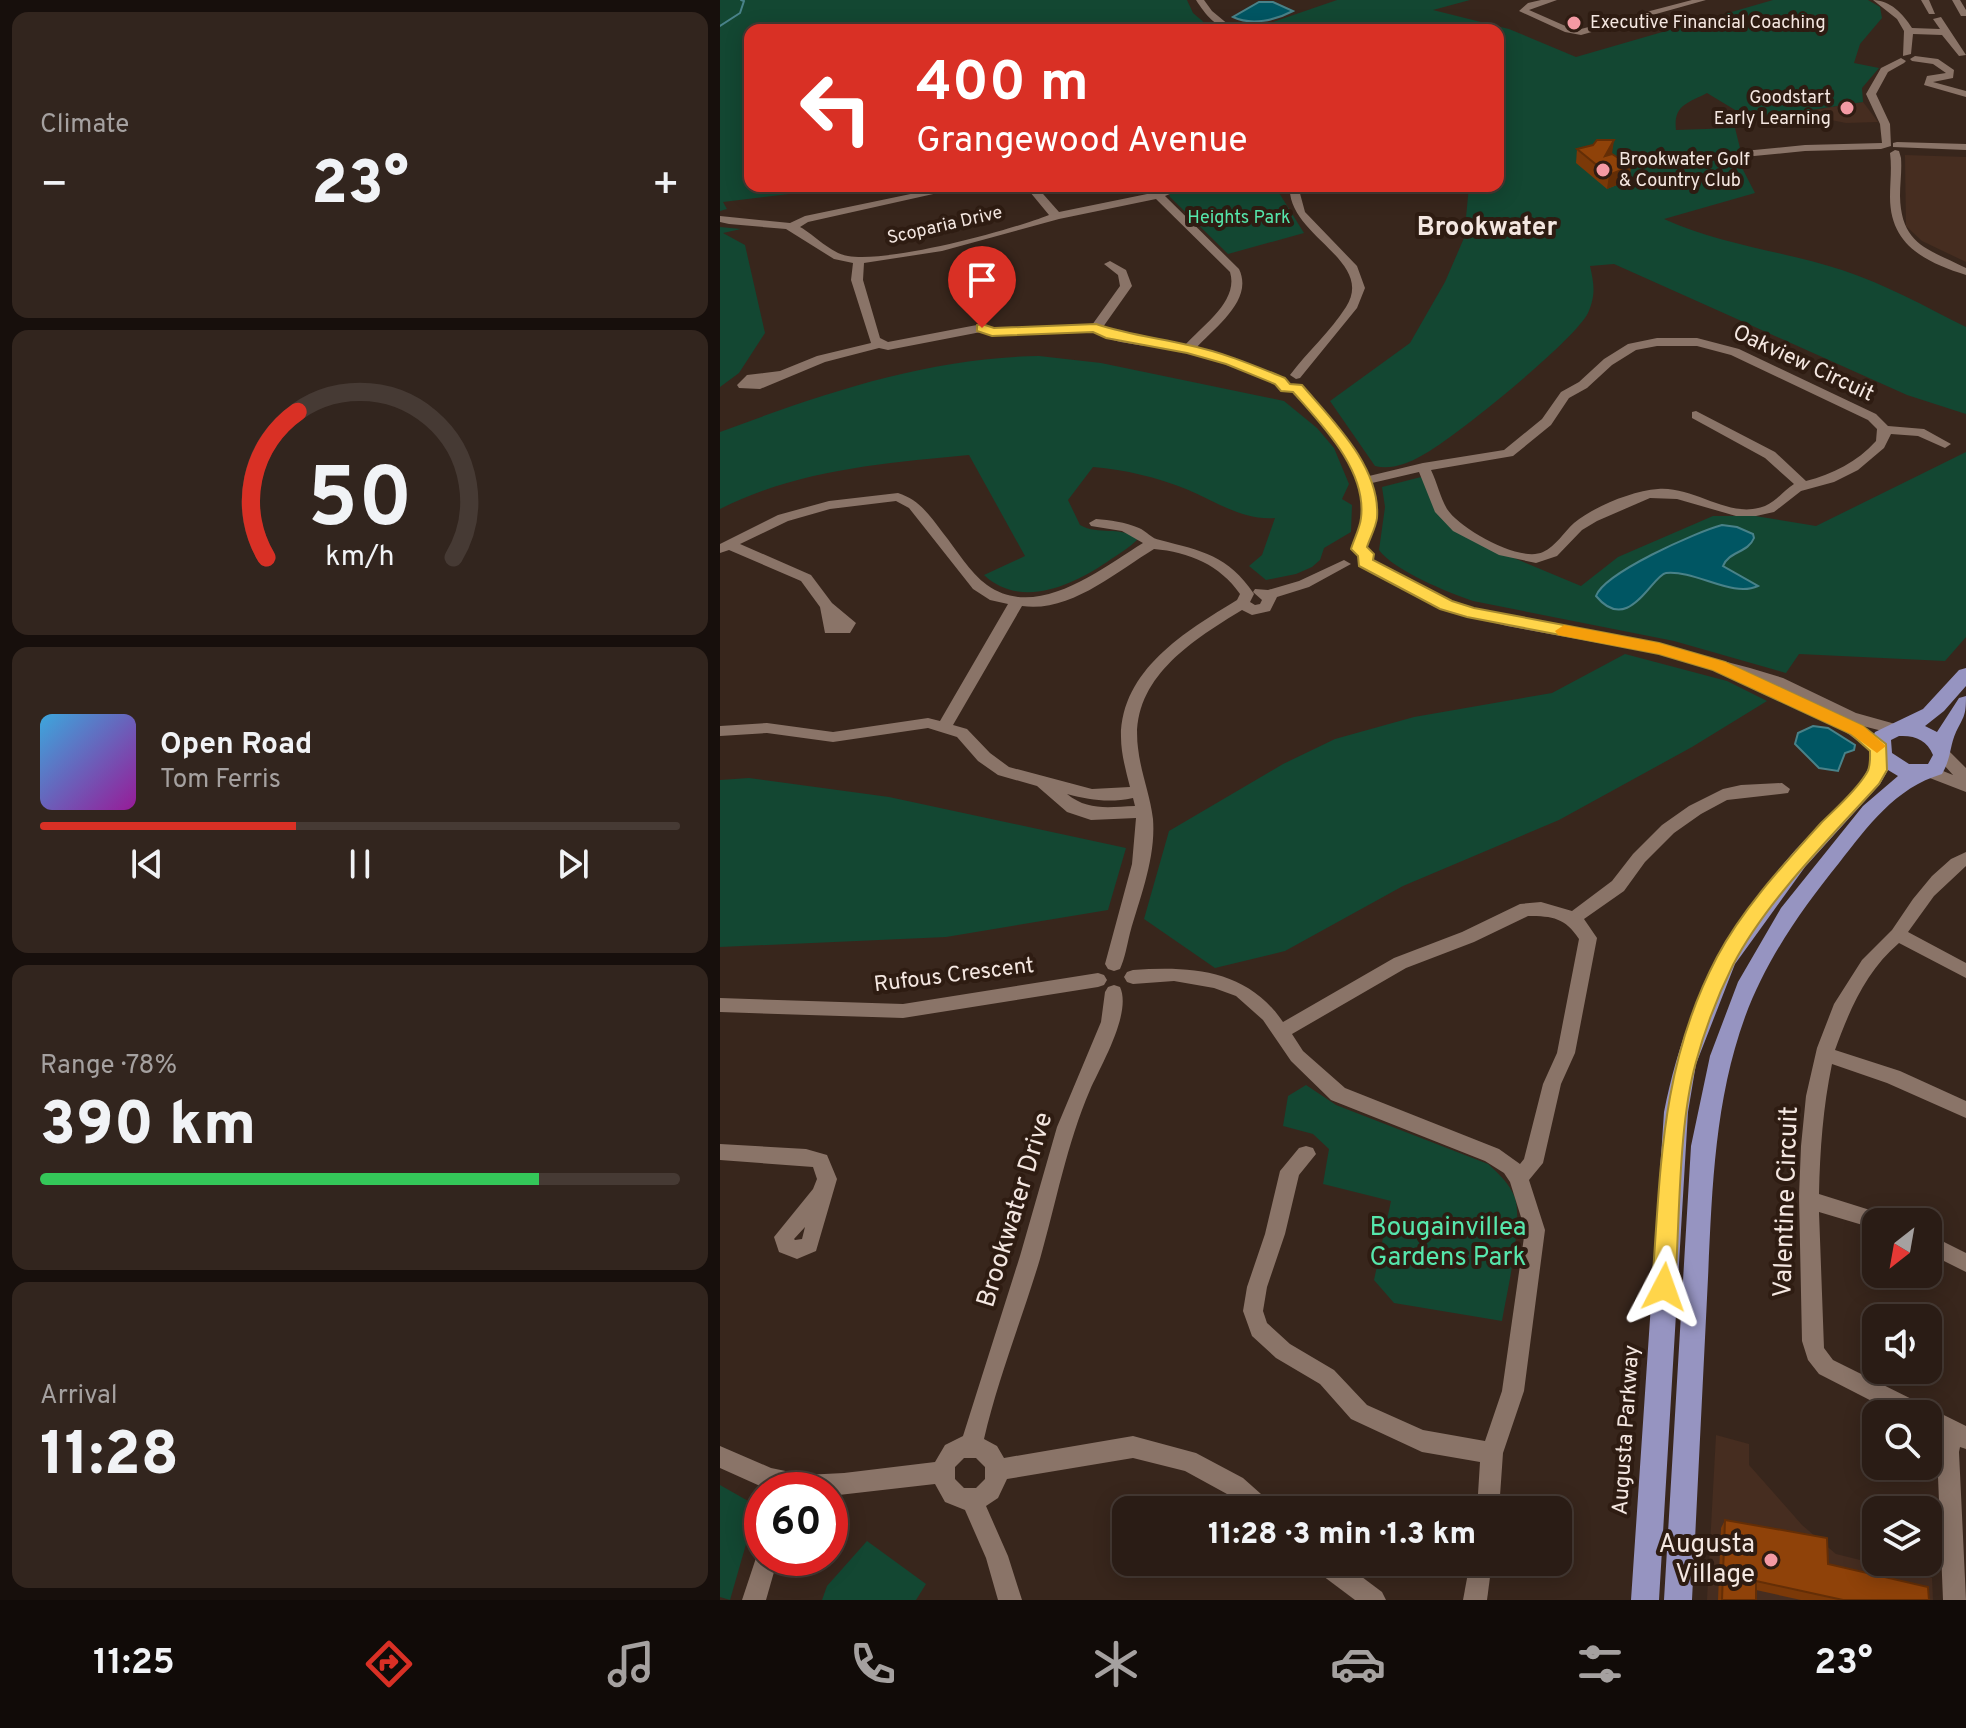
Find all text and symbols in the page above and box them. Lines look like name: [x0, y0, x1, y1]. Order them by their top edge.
place label: Executive Financial Coaching: [1590, 12, 1826, 35]
marker: Executive Financial Coaching: [1565, 14, 1583, 32]
text: 400 m: [916, 50, 1089, 120]
icon: left: [784, 56, 888, 160]
place label: Goodstart Early Learning: [1714, 87, 1831, 131]
marker: Goodstart Early Learning: [1838, 99, 1856, 117]
text: Climate: [40, 109, 129, 142]
text: Grangewood Avenue: [916, 119, 1248, 165]
text: 23°: [311, 149, 409, 225]
place label: Brookwater Golf & Country Club: [1619, 149, 1750, 193]
text: −: [40, 159, 68, 215]
text: +: [652, 159, 680, 215]
marker: Brookwater Golf & Country Club: [1594, 161, 1612, 179]
street label: Scoparia Drive: [885, 202, 1005, 250]
park label: Heights Park: [1187, 207, 1291, 230]
district label: Brookwater: [1417, 212, 1557, 245]
pin: [948, 246, 1016, 328]
icon: arrive: [960, 258, 1004, 302]
street label: Oakview Circuit: [1728, 319, 1878, 409]
text: 50: [307, 451, 413, 556]
text: km/h: [325, 541, 395, 577]
text: Open Road: [160, 727, 312, 764]
text: Tom Ferris: [160, 764, 281, 797]
icon: previous: [125, 842, 169, 886]
icon: pause: [338, 842, 382, 886]
icon: next: [551, 842, 595, 886]
street label: Rufous Crescent: [872, 953, 1036, 999]
text: Range · 78%: [40, 1050, 177, 1083]
text: 390 km: [40, 1090, 256, 1166]
street label: Valentine Circuit: [1767, 1106, 1807, 1298]
street label: Brookwater Drive: [971, 1108, 1061, 1312]
north arrow: [1862, 1208, 1942, 1288]
map controls: [1862, 1208, 1942, 1576]
park label: Bougainvillea Gardens Park: [1369, 1212, 1527, 1275]
position arrow: [1622, 1245, 1706, 1329]
button: sound: [1862, 1304, 1942, 1384]
street label: Augusta Parkway: [1608, 1344, 1646, 1516]
text: Arrival: [40, 1380, 118, 1413]
button: search: [1862, 1400, 1942, 1480]
text: 11:28: [40, 1420, 179, 1496]
speed limit sign: 60: [744, 1472, 848, 1576]
button: layers: [1862, 1496, 1942, 1576]
text: 11:28 · 3 min · 1.3 km: [1208, 1517, 1476, 1554]
place label: Augusta Village: [1659, 1529, 1755, 1592]
marker: Augusta Village: [1762, 1551, 1780, 1569]
icon: directions: [361, 1636, 417, 1692]
icon: music: [603, 1636, 659, 1692]
icon: phone: [845, 1636, 901, 1692]
icon: climate: [1088, 1636, 1144, 1692]
icon: car: [1330, 1636, 1386, 1692]
icon: filters: [1572, 1636, 1628, 1692]
text: 11:25: [93, 1641, 175, 1687]
text: 23°: [1814, 1641, 1873, 1687]

